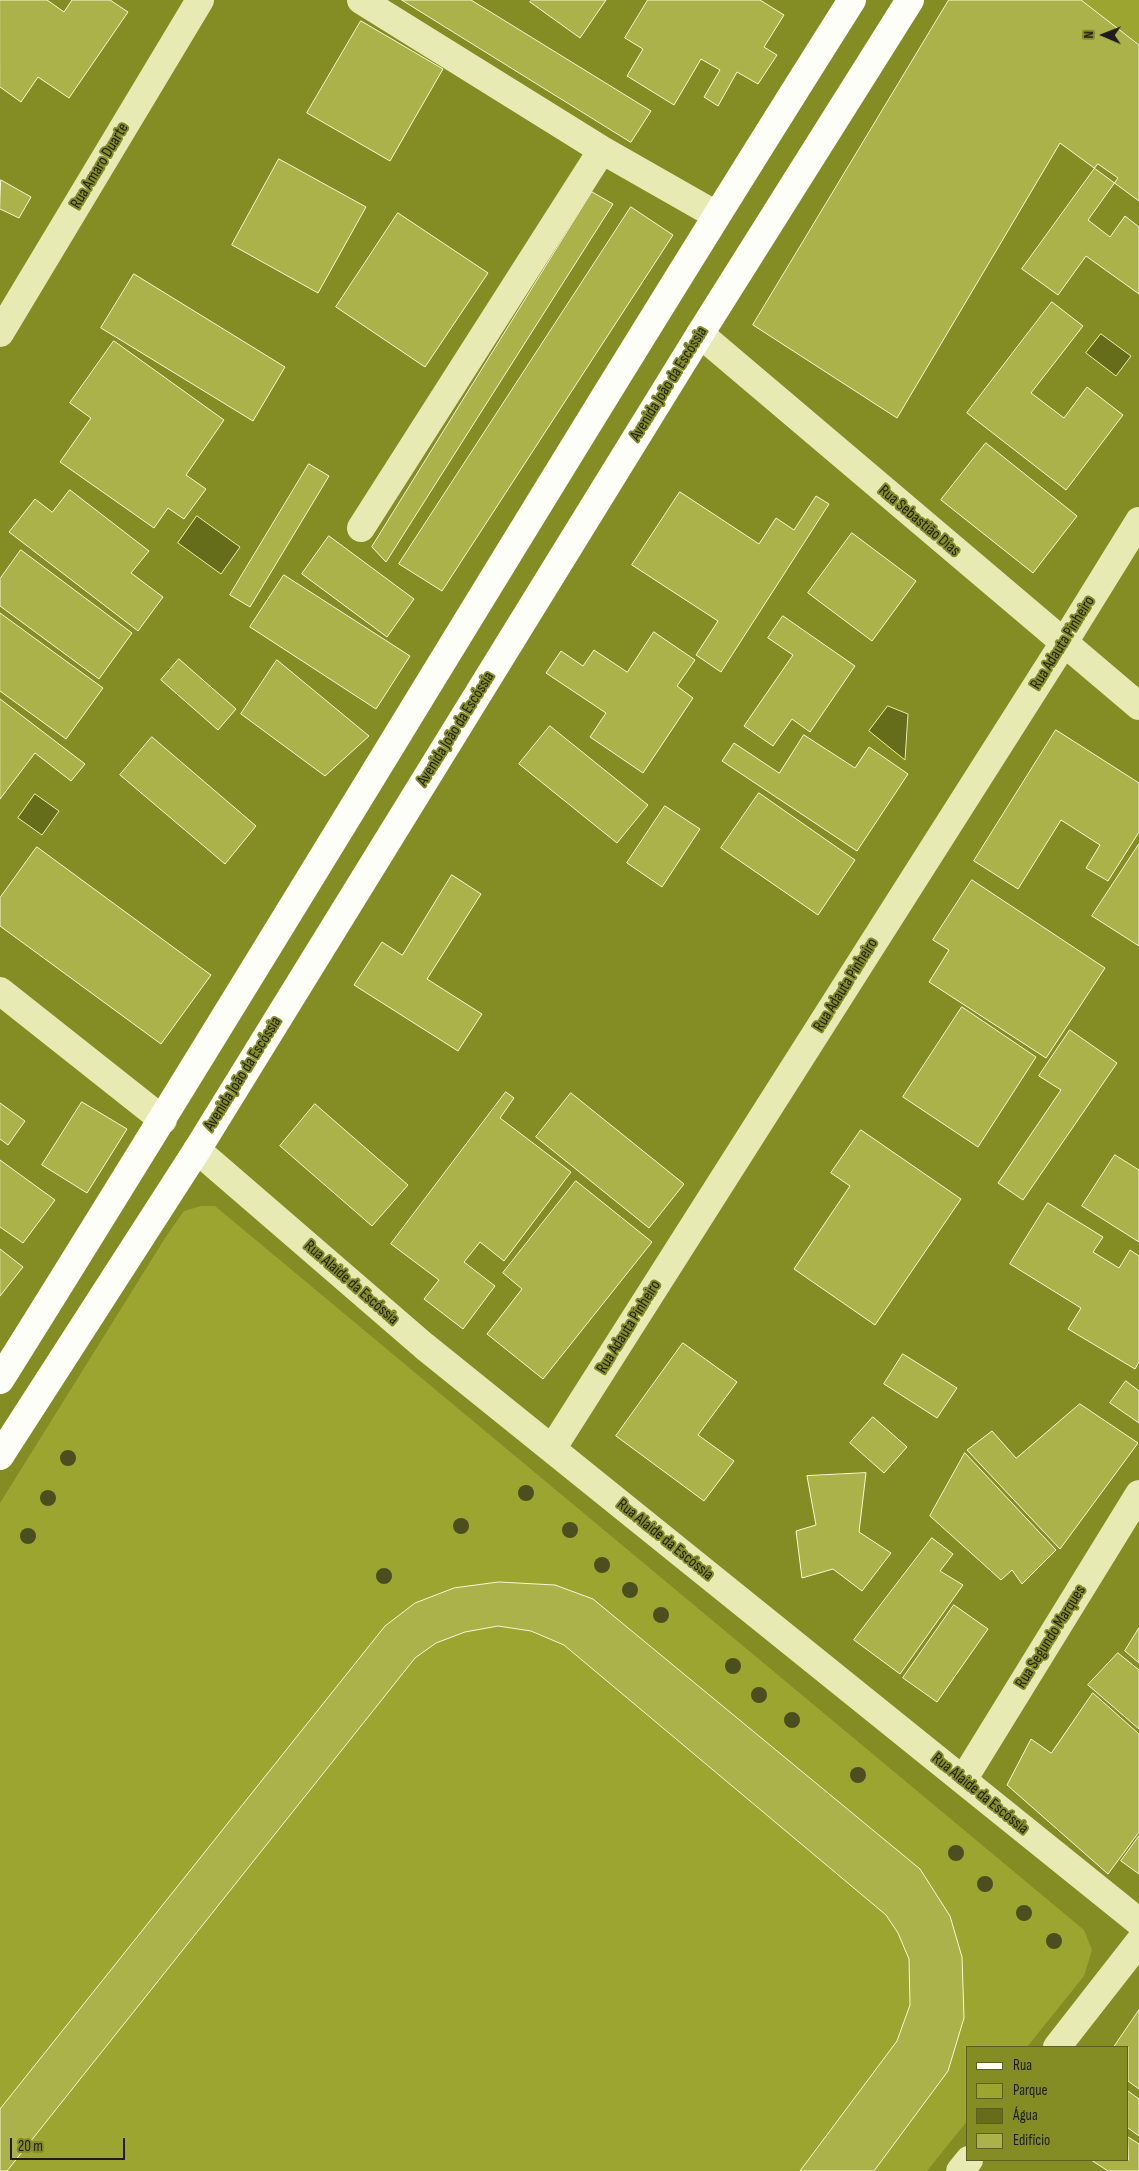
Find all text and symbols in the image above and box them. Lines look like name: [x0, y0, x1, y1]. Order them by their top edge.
north arrow: [1079, 10, 1129, 60]
text: N: [1080, 31, 1097, 39]
street label: Rua Amaro Duarte: [67, 120, 133, 212]
street label: Avenida João da Escóssia: [626, 323, 712, 445]
street label: Rua Sebastião Dias: [874, 481, 964, 561]
street label: Rua Adauta Pinheiro: [1027, 593, 1099, 693]
street label: Avenida João da Escóssia: [413, 668, 499, 790]
street label: Rua Adauta Pinheiro: [810, 935, 882, 1035]
street label: Avenida João da Escóssia: [200, 1013, 286, 1135]
street label: Rua Alaide da Escóssia: [300, 1237, 402, 1329]
street label: Rua Adauta Pinheiro: [593, 1277, 665, 1377]
street label: Rua Alaide da Escóssia: [613, 1495, 717, 1585]
street label: Rua Segundo Marques: [1012, 1582, 1090, 1692]
street label: Rua Alaide da Escóssia: [928, 1749, 1032, 1839]
legend: [966, 2046, 1129, 2161]
text: Rua: [1013, 2056, 1032, 2075]
text: Parque: [1013, 2081, 1048, 2100]
text: Água: [1013, 2106, 1038, 2125]
scale bar: [12, 2128, 128, 2160]
text: Edifício: [1013, 2131, 1050, 2150]
text: 20 m: [18, 2137, 43, 2156]

